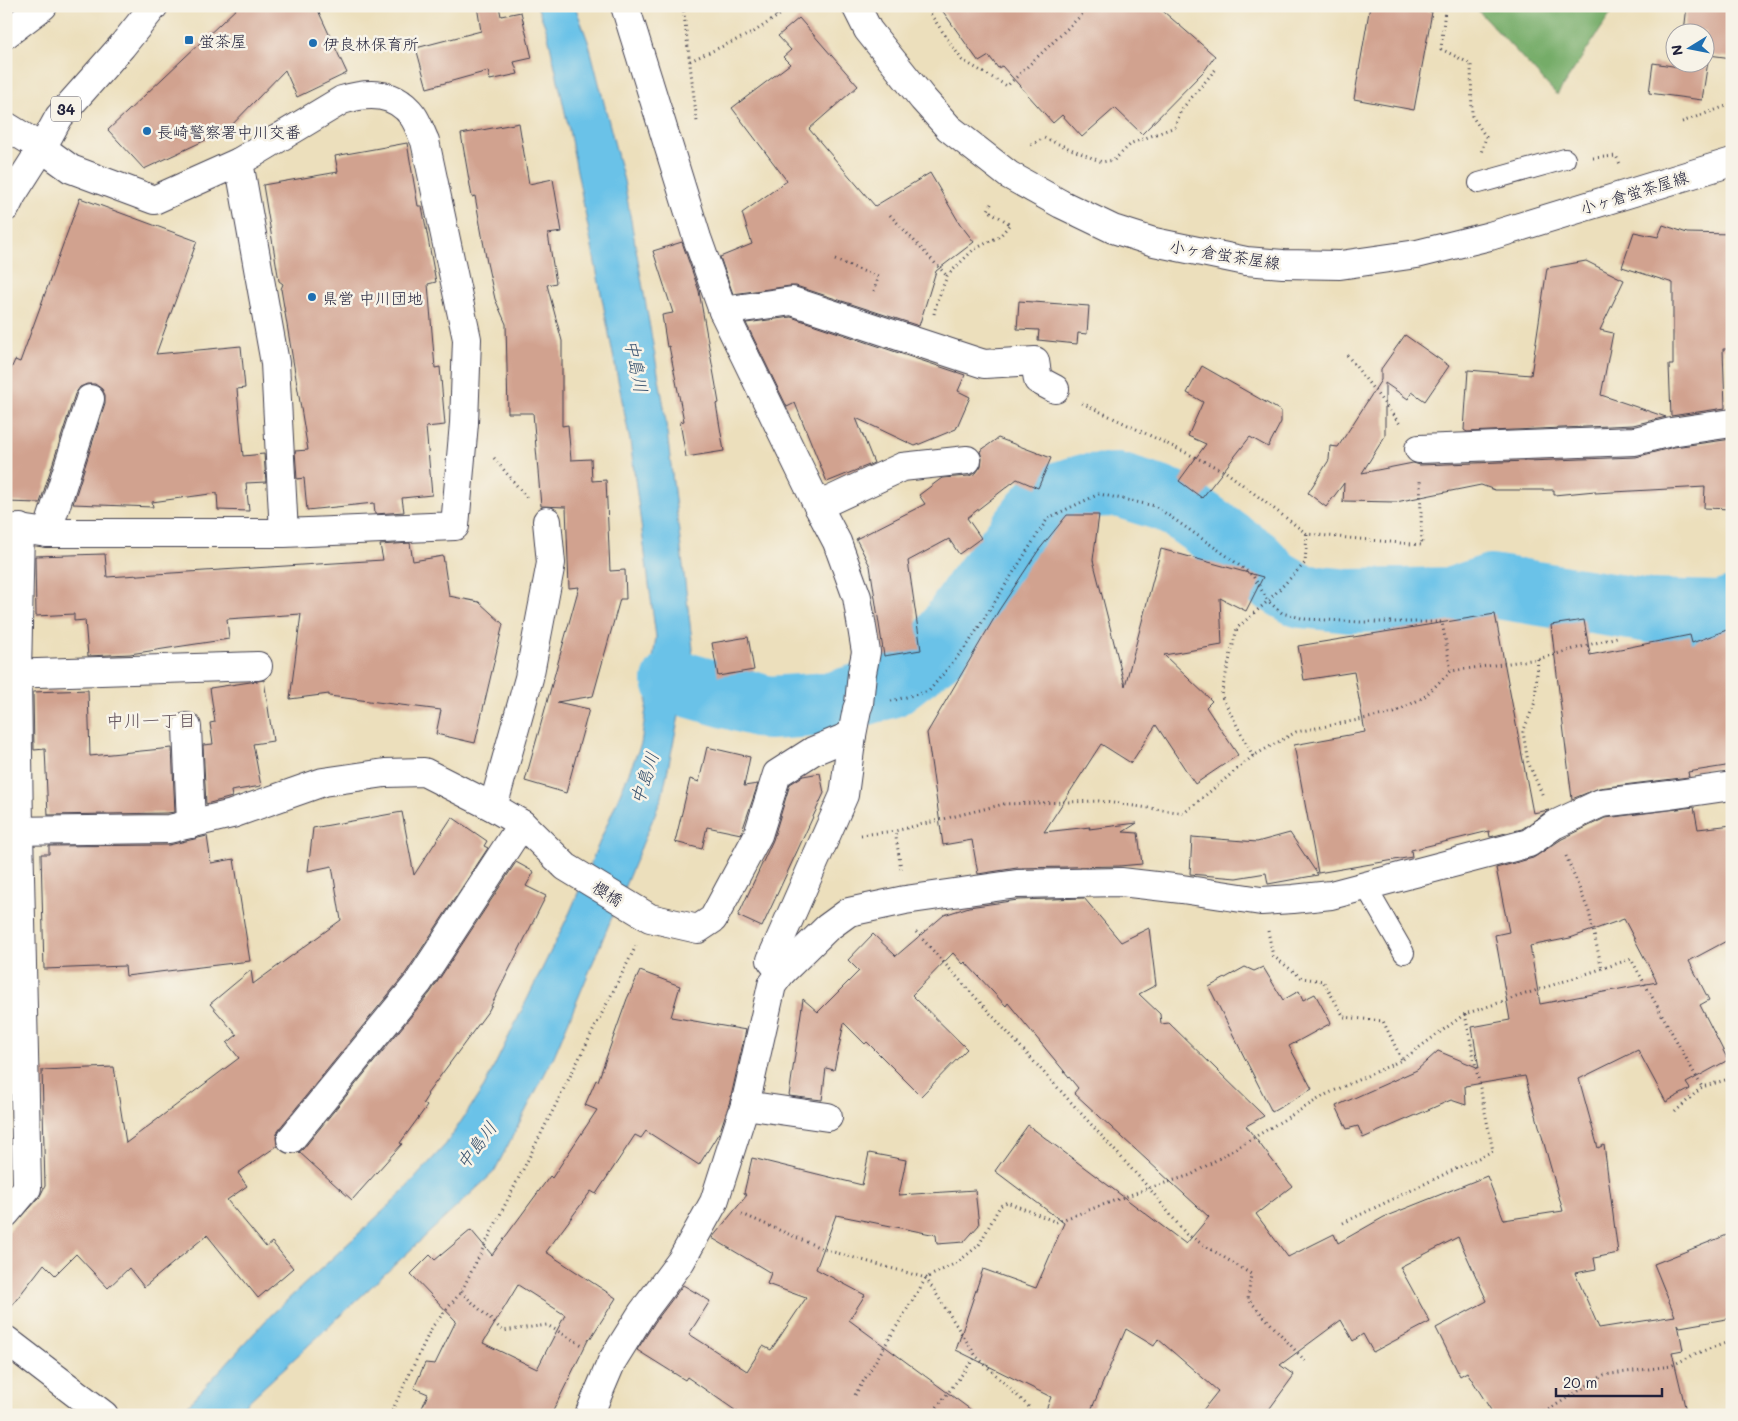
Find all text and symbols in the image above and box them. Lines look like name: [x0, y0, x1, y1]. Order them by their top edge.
north arrow: [1666, 22, 1716, 72]
place label: 蛍茶屋: [199, 30, 247, 51]
place label: 伊良林保育所: [323, 33, 419, 54]
marker: 蛍茶屋: [183, 34, 195, 46]
marker: 伊良林保育所: [307, 37, 319, 49]
text: N: [1666, 43, 1687, 57]
road number: 34: [51, 96, 81, 122]
place label: 長崎警察署中川交番: [157, 121, 301, 142]
marker: 長崎警察署中川交番: [141, 125, 153, 137]
street label: 小ヶ倉蛍茶屋線: [1577, 166, 1691, 218]
street label: 小ヶ倉蛍茶屋線: [1168, 235, 1282, 273]
place label: 県営 中川団地: [322, 287, 423, 308]
marker: 県営 中川団地: [306, 291, 318, 303]
water label: 中島川: [620, 337, 654, 395]
district label: 中川一丁目: [106, 708, 196, 732]
water label: 中島川: [624, 749, 664, 807]
street label: 櫻橋: [589, 876, 627, 910]
water label: 中島川: [450, 1116, 502, 1174]
scale bar: [1556, 1366, 1662, 1398]
text: 20 m: [1563, 1372, 1597, 1392]

